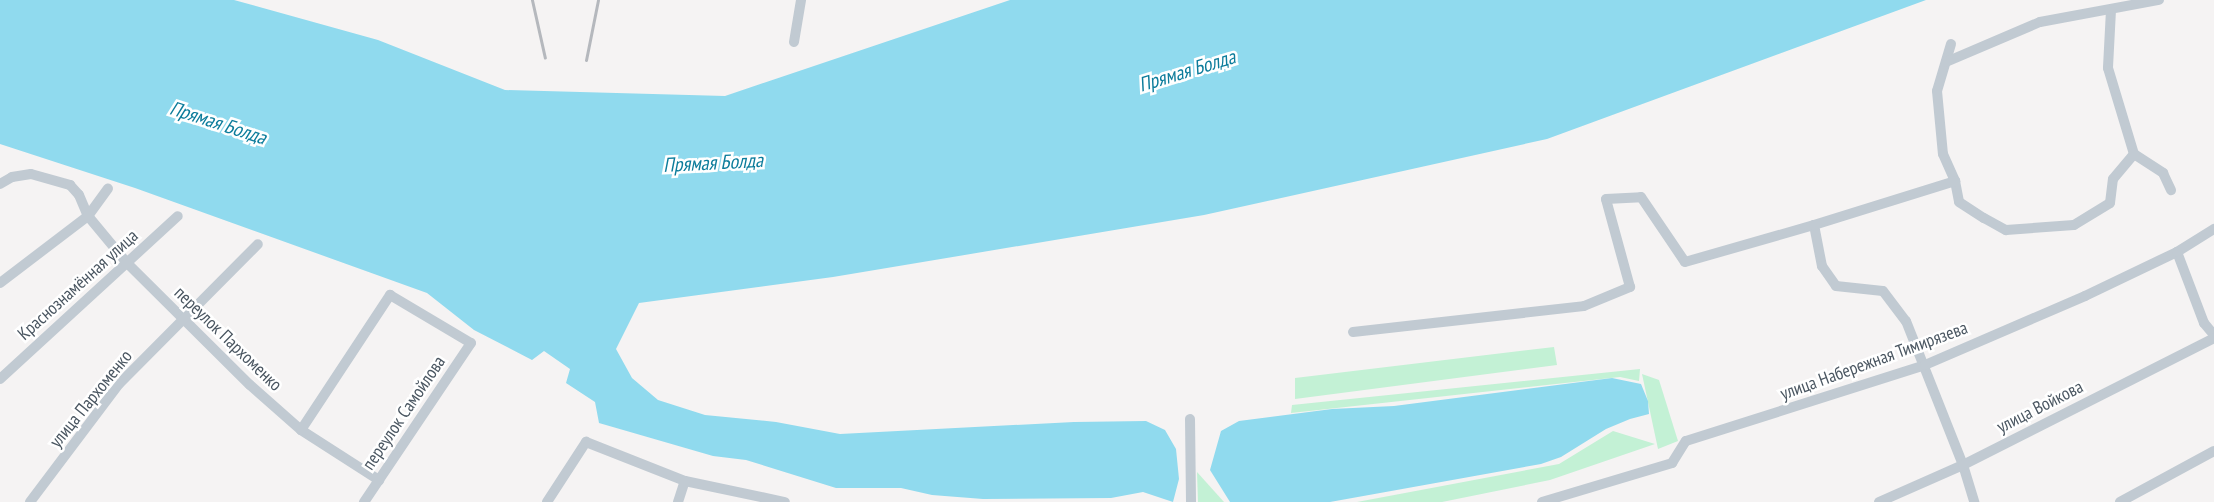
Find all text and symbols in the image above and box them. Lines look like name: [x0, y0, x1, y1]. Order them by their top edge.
water label: Прямая Болда: [1136, 45, 1238, 97]
water label: Прямая Болда: [167, 96, 269, 150]
water label: Прямая Болда: [663, 148, 763, 178]
street label: Краснознамённая улица: [13, 225, 143, 345]
street label: переулок Пархоменко: [170, 282, 286, 396]
street label: улица Набережная Тимирязева: [1777, 317, 1971, 405]
street label: улица Пархоменко: [45, 346, 137, 452]
street label: переулок Самойлова: [358, 352, 450, 474]
street label: улица Войкова: [1993, 376, 2087, 438]

